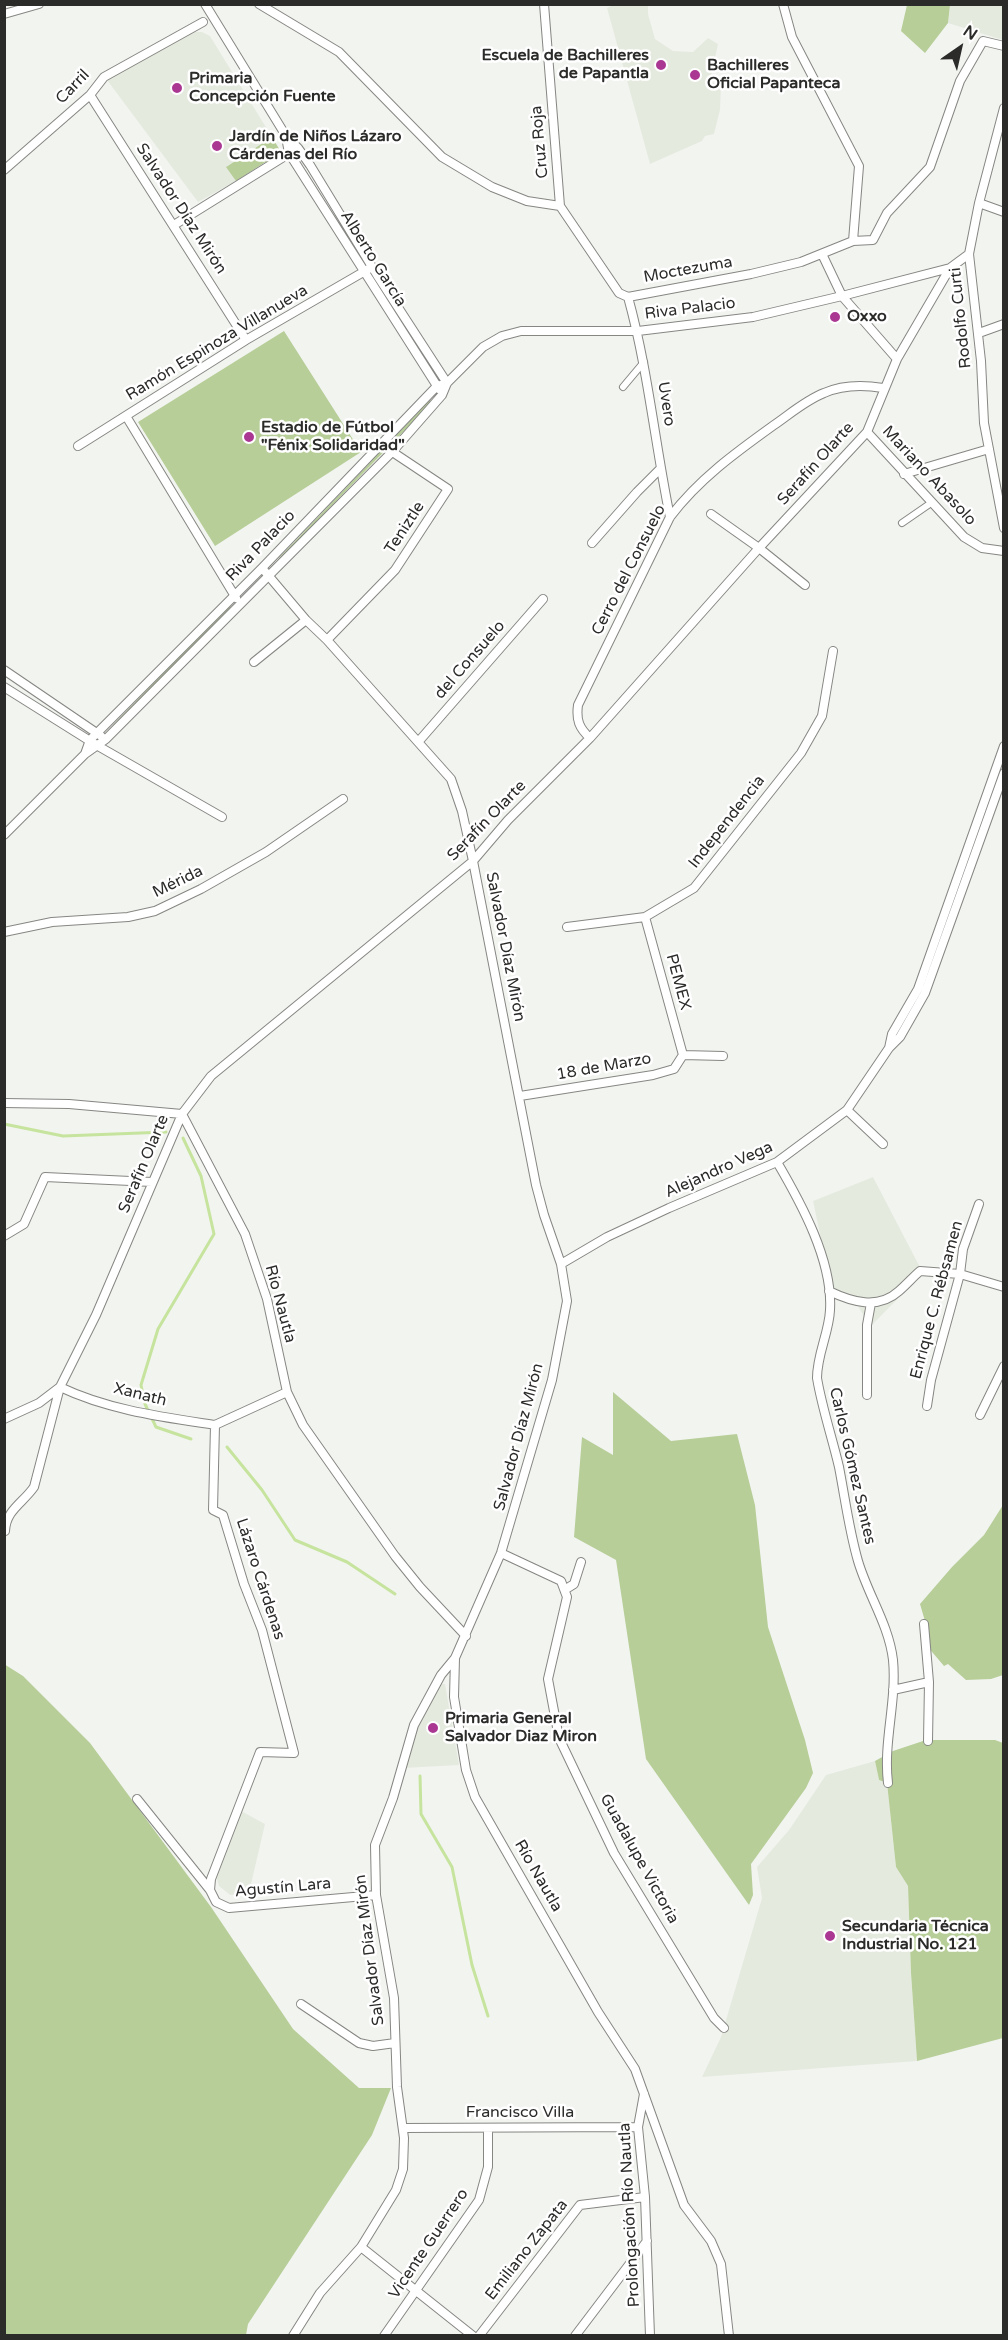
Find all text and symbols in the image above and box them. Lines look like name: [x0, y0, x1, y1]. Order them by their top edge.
north arrow: [930, 18, 990, 78]
text: N: [959, 21, 981, 45]
place label: Escuela de Bachilleres de Papantla: [481, 46, 649, 84]
place label: Bachilleres Oficial Papanteca: [707, 56, 840, 94]
marker: Escuela de Bachilleres de Papantla: [654, 58, 668, 72]
street label: Carril: [52, 66, 94, 108]
marker: Bachilleres Oficial Papanteca: [688, 68, 702, 82]
place label: Primaria Concepción Fuente: [189, 69, 336, 107]
marker: Primaria Concepción Fuente: [170, 81, 184, 95]
street label: Cruz Roja: [527, 105, 553, 179]
place label: Jardín de Niños Lázaro Cárdenas del Río: [229, 127, 401, 165]
marker: Jardín de Niños Lázaro Cárdenas del Río: [210, 139, 224, 153]
street label: Salvador Díaz Mirón: [132, 140, 230, 278]
street label: Alberto García: [336, 207, 410, 311]
street label: Moctezuma: [642, 253, 734, 287]
street label: Rodolfo Curti: [946, 267, 976, 369]
street label: Ramón Espinoza Villanueva: [123, 281, 311, 405]
street label: Riva Palacio: [643, 294, 737, 324]
place label: Oxxo: [847, 307, 887, 327]
marker: Oxxo: [828, 310, 842, 324]
street label: Uvero: [653, 380, 679, 428]
place label: Estadio de Fútbol "Fénix Solidaridad": [261, 418, 405, 456]
street label: Serafín Olarte: [774, 419, 858, 509]
street label: Mariano Abasolo: [878, 422, 980, 530]
marker: Estadio de Fútbol "Fénix Solidaridad": [242, 430, 256, 444]
street label: Teniztle: [381, 498, 429, 558]
street label: Cerro del Consuelo: [588, 502, 670, 638]
street label: Riva Palacio: [222, 506, 300, 586]
street label: del Consuelo: [431, 617, 509, 703]
street label: Independencia: [685, 772, 769, 872]
street label: Serafín Olarte: [444, 777, 530, 865]
street label: Mérida: [150, 862, 206, 902]
street label: Salvador Díaz Mirón: [481, 871, 529, 1023]
street label: PEMEX: [661, 952, 695, 1012]
street label: 18 de Marzo: [555, 1049, 653, 1085]
street label: Serafín Olarte: [115, 1112, 173, 1216]
street label: Alejandro Vega: [662, 1138, 776, 1202]
street label: Enrique C. Rébsamen: [907, 1219, 967, 1381]
street label: Río Nautla: [260, 1263, 300, 1345]
street label: Salvador Díaz Mirón: [490, 1361, 548, 1513]
street label: Xanath: [111, 1379, 169, 1411]
street label: Carlos Gómez Santes: [825, 1386, 879, 1546]
street label: Lázaro Cárdenas: [231, 1516, 289, 1642]
place label: Primaria General Salvador Diaz Miron: [445, 1709, 597, 1747]
marker: Primaria General Salvador Diaz Miron: [426, 1721, 440, 1735]
street label: Guadalupe Victoria: [595, 1791, 683, 1927]
street label: Río Nautla: [510, 1837, 566, 1915]
street label: Salvador Díaz Mirón: [351, 1873, 389, 2027]
street label: Agustín Lara: [234, 1874, 332, 1902]
place label: Secundaria Técnica Industrial No. 121: [842, 1917, 989, 1955]
marker: Secundaria Técnica Industrial No. 121: [823, 1929, 837, 1943]
street label: Francisco Villa: [466, 2103, 574, 2123]
street label: Prolongación Río Nautla: [616, 2122, 644, 2308]
street label: Vicente Guerrero: [385, 2185, 473, 2303]
street label: Emiliano Zapata: [482, 2196, 572, 2304]

